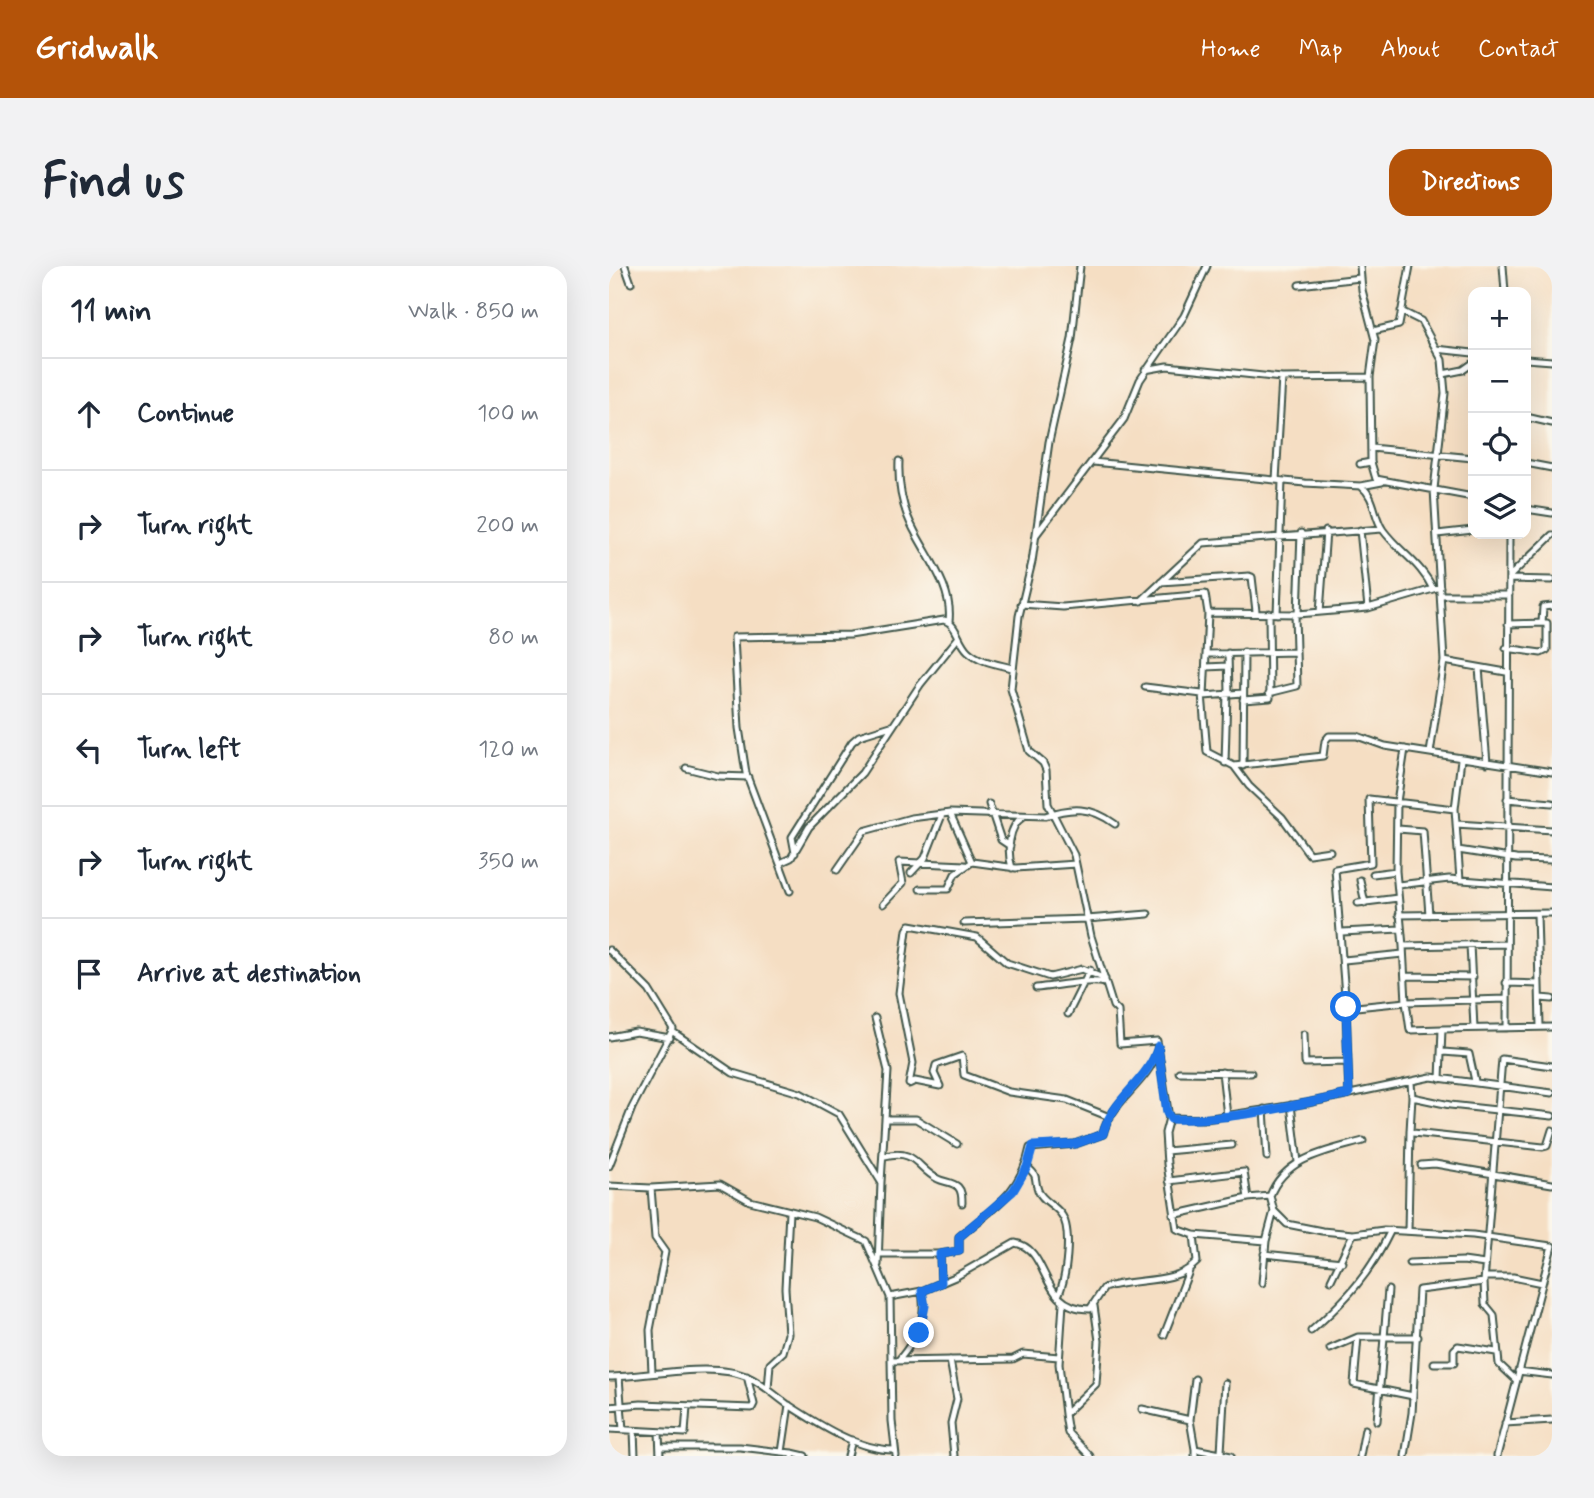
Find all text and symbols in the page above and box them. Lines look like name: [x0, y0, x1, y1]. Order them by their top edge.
text: Gridwalk: [35, 27, 159, 71]
text: Home: [1201, 34, 1261, 65]
text: Map: [1299, 34, 1343, 65]
text: About: [1381, 34, 1440, 65]
text: Contact: [1478, 34, 1559, 65]
button: Directions: [1389, 149, 1552, 216]
text: Find us: [42, 150, 185, 215]
map controls: [1468, 287, 1531, 539]
button: +: [1468, 287, 1531, 350]
text: 11 min: [70, 292, 152, 331]
text: Walk · 850 m: [408, 297, 539, 327]
button: −: [1468, 350, 1531, 413]
icon: ahead: [70, 395, 108, 433]
text: Continue: [137, 397, 234, 431]
text: 100 m: [477, 399, 539, 429]
button: locate: [1468, 413, 1531, 476]
button: layers: [1468, 476, 1531, 539]
icon: right: [70, 507, 108, 545]
text: Turn right: [137, 509, 253, 543]
text: 200 m: [476, 511, 539, 541]
icon: right: [70, 619, 108, 657]
text: Turn right: [137, 621, 253, 655]
text: 80 m: [488, 623, 539, 653]
icon: left: [70, 731, 108, 769]
text: Turn left: [137, 733, 241, 767]
text: 120 m: [478, 735, 539, 765]
icon: right: [70, 843, 108, 881]
text: Turn right: [137, 845, 253, 879]
text: 350 m: [478, 847, 539, 877]
icon: arrive: [70, 955, 108, 993]
text: Arrive at destination: [137, 957, 361, 991]
route start: [1330, 991, 1361, 1022]
route end: [903, 1317, 934, 1348]

